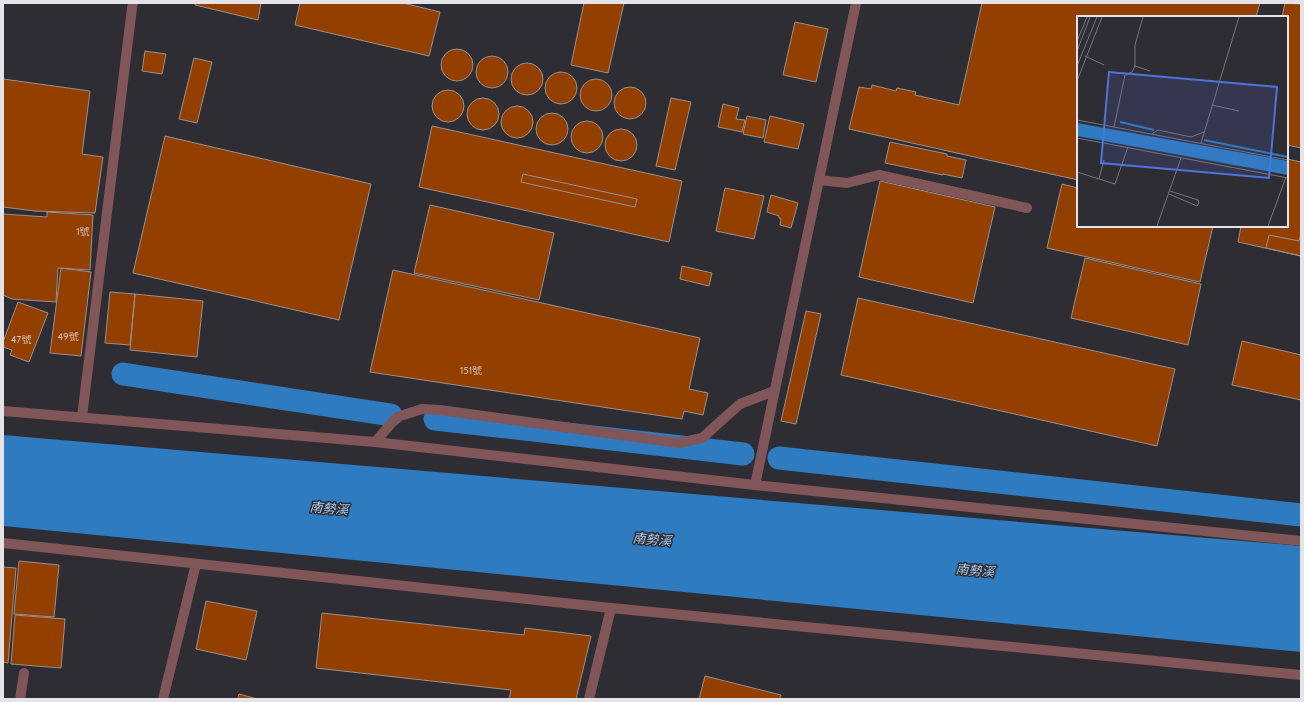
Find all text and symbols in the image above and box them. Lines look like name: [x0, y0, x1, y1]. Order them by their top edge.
inset map: [1077, 16, 1288, 227]
house number: 1號: [76, 225, 90, 238]
house number: 49號: [57, 330, 79, 343]
house number: 47號: [11, 333, 31, 346]
house number: 151號: [460, 364, 482, 377]
water label: 南勢溪: [309, 498, 351, 518]
water label: 南勢溪: [632, 529, 674, 549]
water label: 南勢溪: [955, 560, 997, 580]

